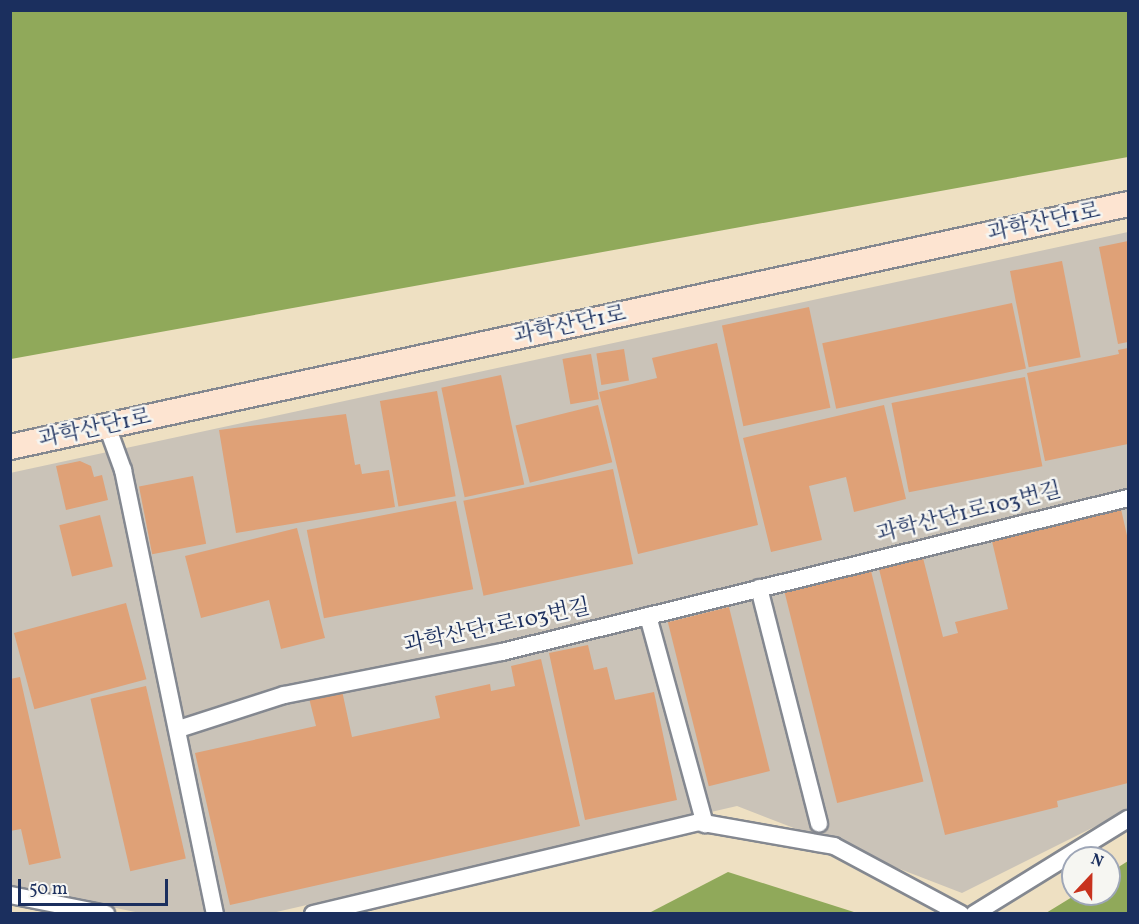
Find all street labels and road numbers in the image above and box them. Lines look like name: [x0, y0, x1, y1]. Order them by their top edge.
street label: 과학산단1로: [985, 198, 1103, 248]
street label: 과학산단1로: [511, 301, 629, 351]
street label: 과학산단1로: [36, 404, 154, 454]
street label: 과학산단1로103번길: [874, 477, 1064, 549]
street label: 과학산단1로103번길: [401, 594, 593, 660]

